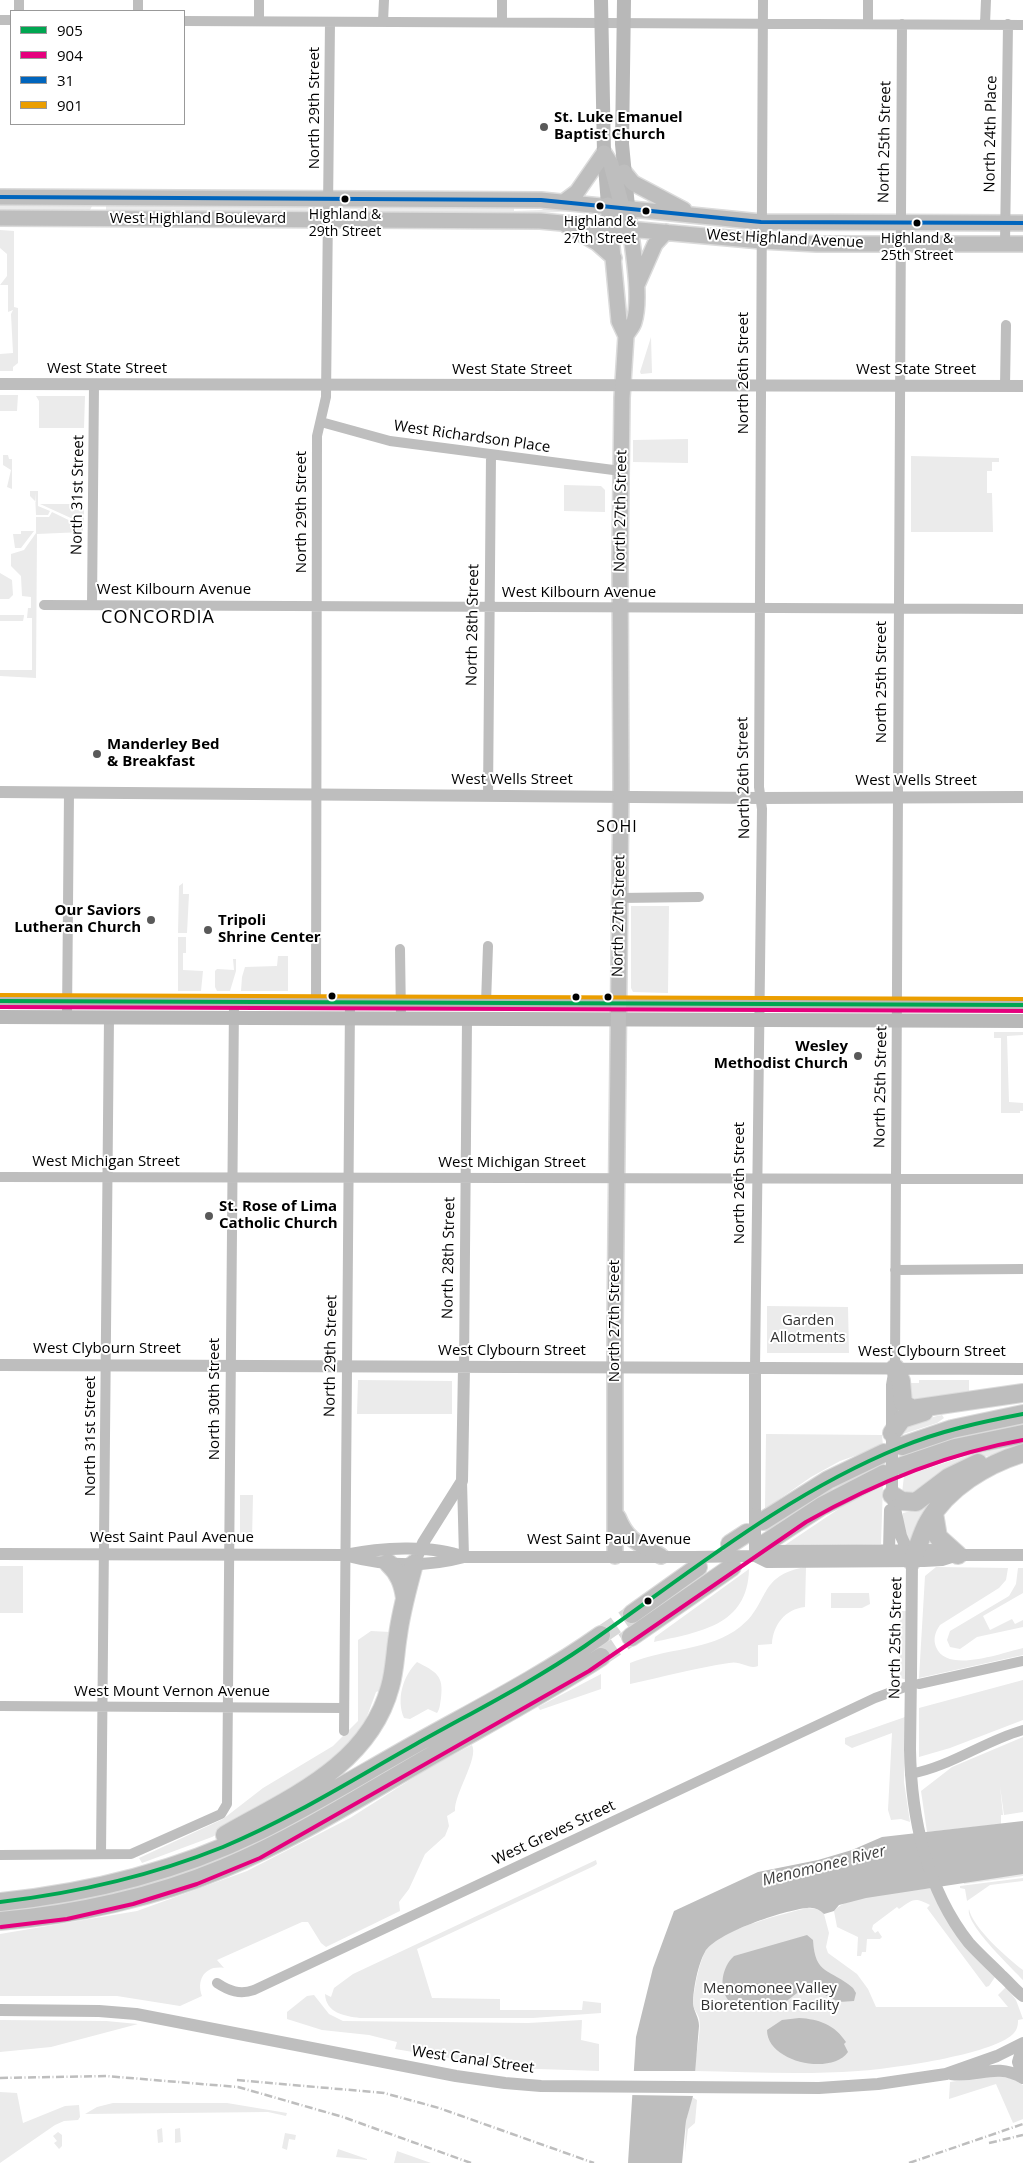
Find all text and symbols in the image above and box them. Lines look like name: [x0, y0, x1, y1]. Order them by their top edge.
legend: [10, 10, 185, 125]
text: 905: [57, 20, 83, 40]
text: 904: [57, 45, 83, 65]
street label: North 29th Street: [306, 47, 324, 169]
text: 31: [57, 70, 74, 90]
street label: North 24th Place: [981, 75, 1001, 193]
street label: North 25th Street: [875, 81, 895, 203]
text: 901: [57, 95, 83, 115]
place label: St. Luke Emanuel Baptist Church: [554, 109, 683, 144]
marker: St. Luke Emanuel Baptist Church: [538, 121, 550, 133]
marker: Highland & 29th Street: [340, 194, 350, 204]
marker: Highland & 27th Street: [595, 201, 605, 211]
unlabelled marker: [641, 206, 651, 216]
place label: Highland & 29th Street: [309, 207, 381, 240]
street label: West Highland Boulevard: [110, 210, 286, 228]
place label: Highland & 27th Street: [564, 214, 636, 246]
marker: Highland & 25th Street: [912, 218, 922, 228]
street label: West Highland Avenue: [706, 226, 864, 252]
place label: Highland & 25th Street: [881, 231, 953, 264]
street label: North 26th Street: [735, 312, 753, 434]
street label: West State Street: [47, 360, 167, 378]
street label: West State Street: [452, 361, 572, 379]
street label: West State Street: [856, 361, 976, 379]
street label: West Richardson Place: [393, 417, 551, 457]
street label: North 31st Street: [68, 435, 88, 555]
street label: North 27th Street: [611, 450, 631, 572]
street label: North 29th Street: [293, 451, 311, 573]
street label: North 28th Street: [463, 564, 483, 686]
street label: West Kilbourn Avenue: [97, 581, 251, 599]
street label: West Kilbourn Avenue: [502, 584, 656, 602]
district label: CONCORDIA: [100, 607, 216, 629]
street label: North 25th Street: [873, 621, 891, 743]
street label: North 26th Street: [734, 717, 754, 839]
place label: Manderley Bed & Breakfast: [107, 736, 220, 771]
marker: Manderley Bed & Breakfast: [91, 748, 103, 760]
street label: West Wells Street: [451, 771, 573, 789]
street label: West Wells Street: [855, 772, 977, 790]
district label: SOHI: [596, 817, 638, 837]
street label: North 27th Street: [609, 855, 629, 977]
place label: Our Saviors Lutheran Church: [14, 902, 141, 937]
place label: Tripoli Shrine Center: [218, 912, 321, 947]
marker: Our Saviors Lutheran Church: [145, 914, 157, 926]
marker: Tripoli Shrine Center: [202, 924, 214, 936]
unlabelled marker: [327, 991, 337, 1001]
unlabelled marker: [571, 992, 581, 1002]
unlabelled marker: [603, 992, 613, 1002]
street label: North 25th Street: [871, 1026, 891, 1148]
place label: Wesley Methodist Church: [714, 1038, 848, 1073]
marker: Wesley Methodist Church: [852, 1050, 864, 1062]
street label: North 26th Street: [731, 1122, 749, 1244]
street label: West Michigan Street: [32, 1153, 180, 1171]
street label: West Michigan Street: [438, 1154, 586, 1172]
street label: North 28th Street: [439, 1197, 459, 1319]
place label: St. Rose of Lima Catholic Church: [219, 1198, 338, 1233]
marker: St. Rose of Lima Catholic Church: [203, 1210, 215, 1222]
street label: North 27th Street: [606, 1260, 624, 1382]
street label: North 29th Street: [321, 1295, 341, 1417]
park label: Garden Allotments: [770, 1312, 846, 1347]
street label: North 30th Street: [206, 1338, 224, 1460]
street label: West Clybourn Street: [33, 1340, 181, 1358]
street label: West Clybourn Street: [438, 1342, 586, 1360]
street label: West Clybourn Street: [858, 1343, 1006, 1361]
street label: North 31st Street: [82, 1376, 100, 1496]
street label: West Saint Paul Avenue: [90, 1529, 254, 1547]
street label: West Saint Paul Avenue: [527, 1531, 691, 1549]
street label: North 25th Street: [886, 1577, 906, 1699]
unlabelled marker: [643, 1596, 653, 1606]
street label: West Mount Vernon Avenue: [74, 1683, 270, 1701]
street label: West Greves Street: [490, 1797, 618, 1869]
water label: Menomonee River: [760, 1841, 888, 1891]
park label: Menomonee Valley Bioretention Facility: [701, 1980, 839, 2015]
street label: West Canal Street: [411, 2042, 535, 2078]

